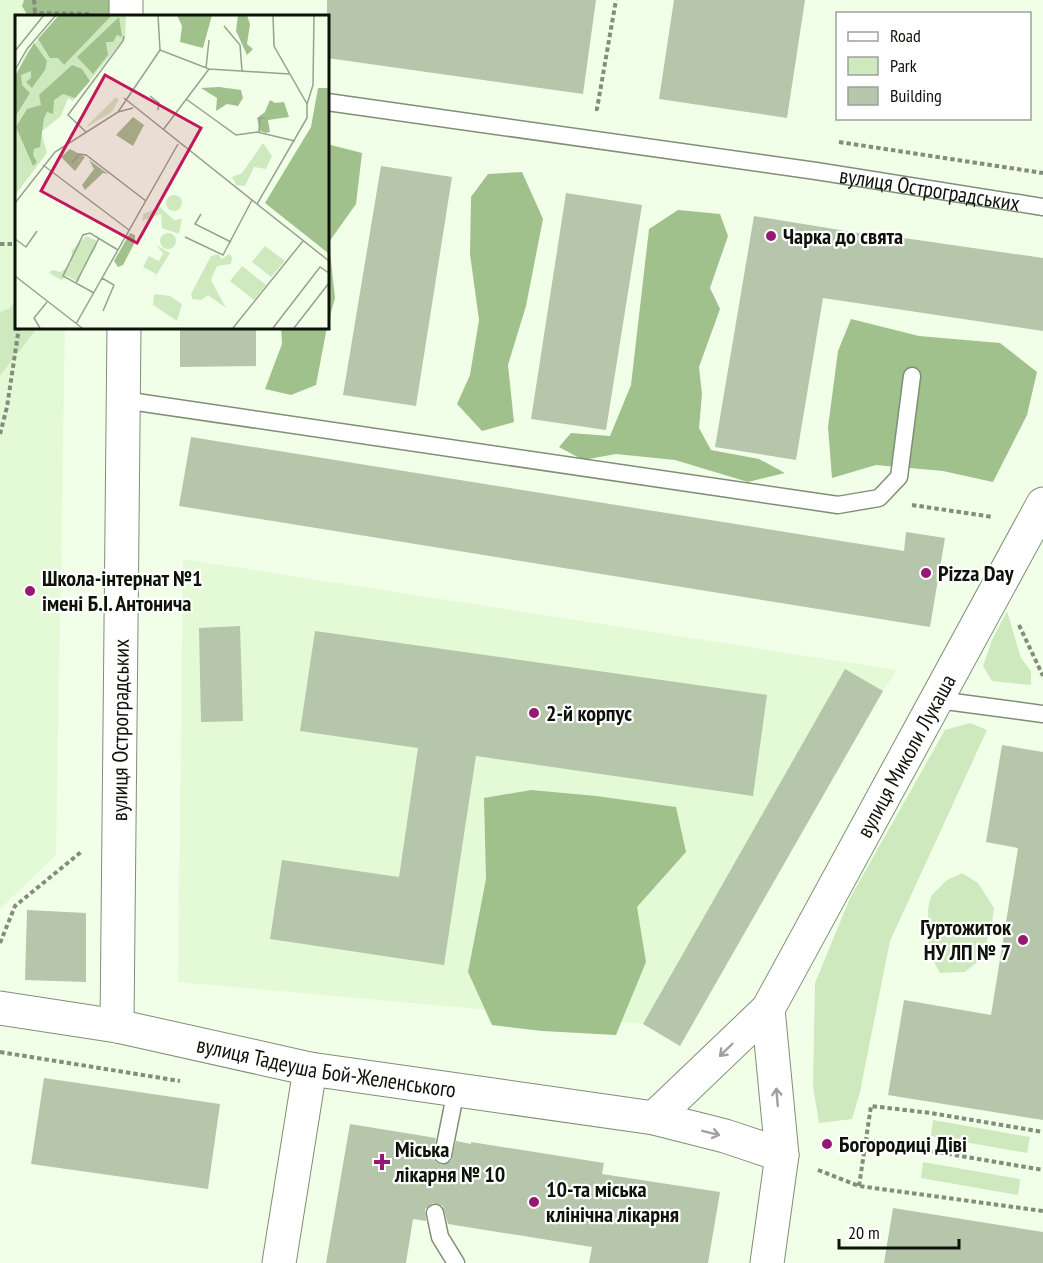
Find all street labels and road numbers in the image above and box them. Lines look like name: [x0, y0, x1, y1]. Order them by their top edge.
street label: вулиця Остроградських: [838, 161, 1022, 217]
street label: вулиця Остроградських: [105, 639, 135, 821]
street label: вулиця Миколи Лукаша: [850, 669, 962, 842]
street label: вулиця Тадеуша Бой-Желенського: [194, 1030, 458, 1104]

